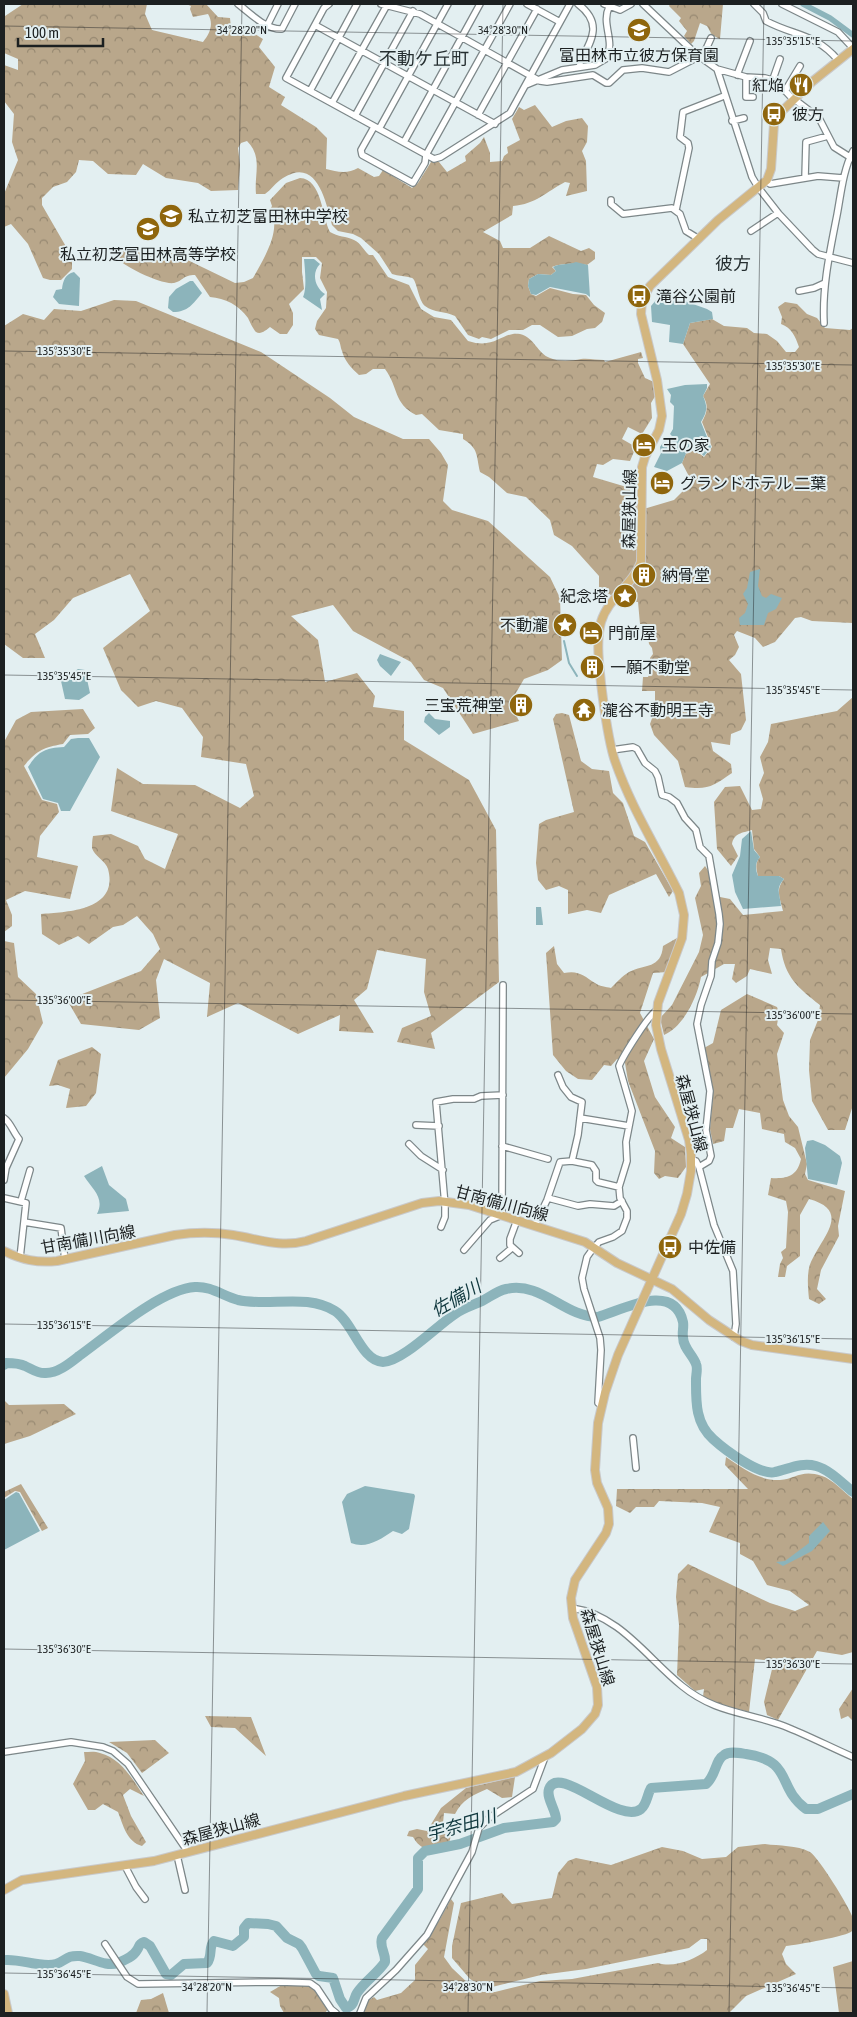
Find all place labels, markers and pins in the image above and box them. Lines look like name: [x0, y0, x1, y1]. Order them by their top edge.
school or university icon: 富田林市立彼方保育園: [626, 17, 652, 43]
place label: 富田林市立彼方保育園: [559, 46, 719, 64]
restaurant icon: 紅焔: [788, 72, 814, 98]
place label: 紅焔: [752, 76, 784, 94]
bus stop icon: 彼方: [761, 101, 787, 127]
place label: 彼方: [792, 105, 824, 123]
school or university icon: 私立初芝富田林中学校: [158, 203, 184, 229]
place label: 私立初芝富田林中学校: [188, 207, 348, 225]
school or university icon: 私立初芝富田林高等学校: [135, 216, 161, 242]
place label: 私立初芝富田林高等学校: [60, 245, 236, 263]
bus stop icon: 滝谷公園前: [626, 283, 652, 309]
place label: 滝谷公園前: [656, 287, 736, 305]
hotel icon: 玉の家: [631, 432, 657, 458]
place label: 玉の家: [662, 436, 710, 454]
hotel icon: グランドホテル 二葉: [649, 470, 675, 496]
place label: グランドホテル 二葉: [680, 474, 826, 492]
building icon: 納骨堂: [631, 562, 657, 588]
place label: 納骨堂: [662, 566, 710, 584]
place icon: 紀念塔: [612, 583, 638, 609]
place label: 紀念塔: [560, 587, 608, 605]
place icon: 不動瀧: [552, 612, 578, 638]
place label: 不動瀧: [500, 616, 548, 634]
hotel icon: 門前屋: [578, 620, 604, 646]
place label: 門前屋: [608, 624, 656, 642]
building icon: 一願不動堂: [579, 654, 605, 680]
place label: 一願不動堂: [610, 658, 690, 676]
building icon: 三宝荒神堂: [508, 692, 534, 718]
place label: 三宝荒神堂: [424, 696, 504, 714]
temple icon: 瀧谷不動明王寺: [571, 697, 597, 723]
place label: 瀧谷不動明王寺: [602, 701, 714, 719]
bus stop icon: 中佐備: [657, 1234, 683, 1260]
place label: 中佐備: [688, 1238, 736, 1256]

